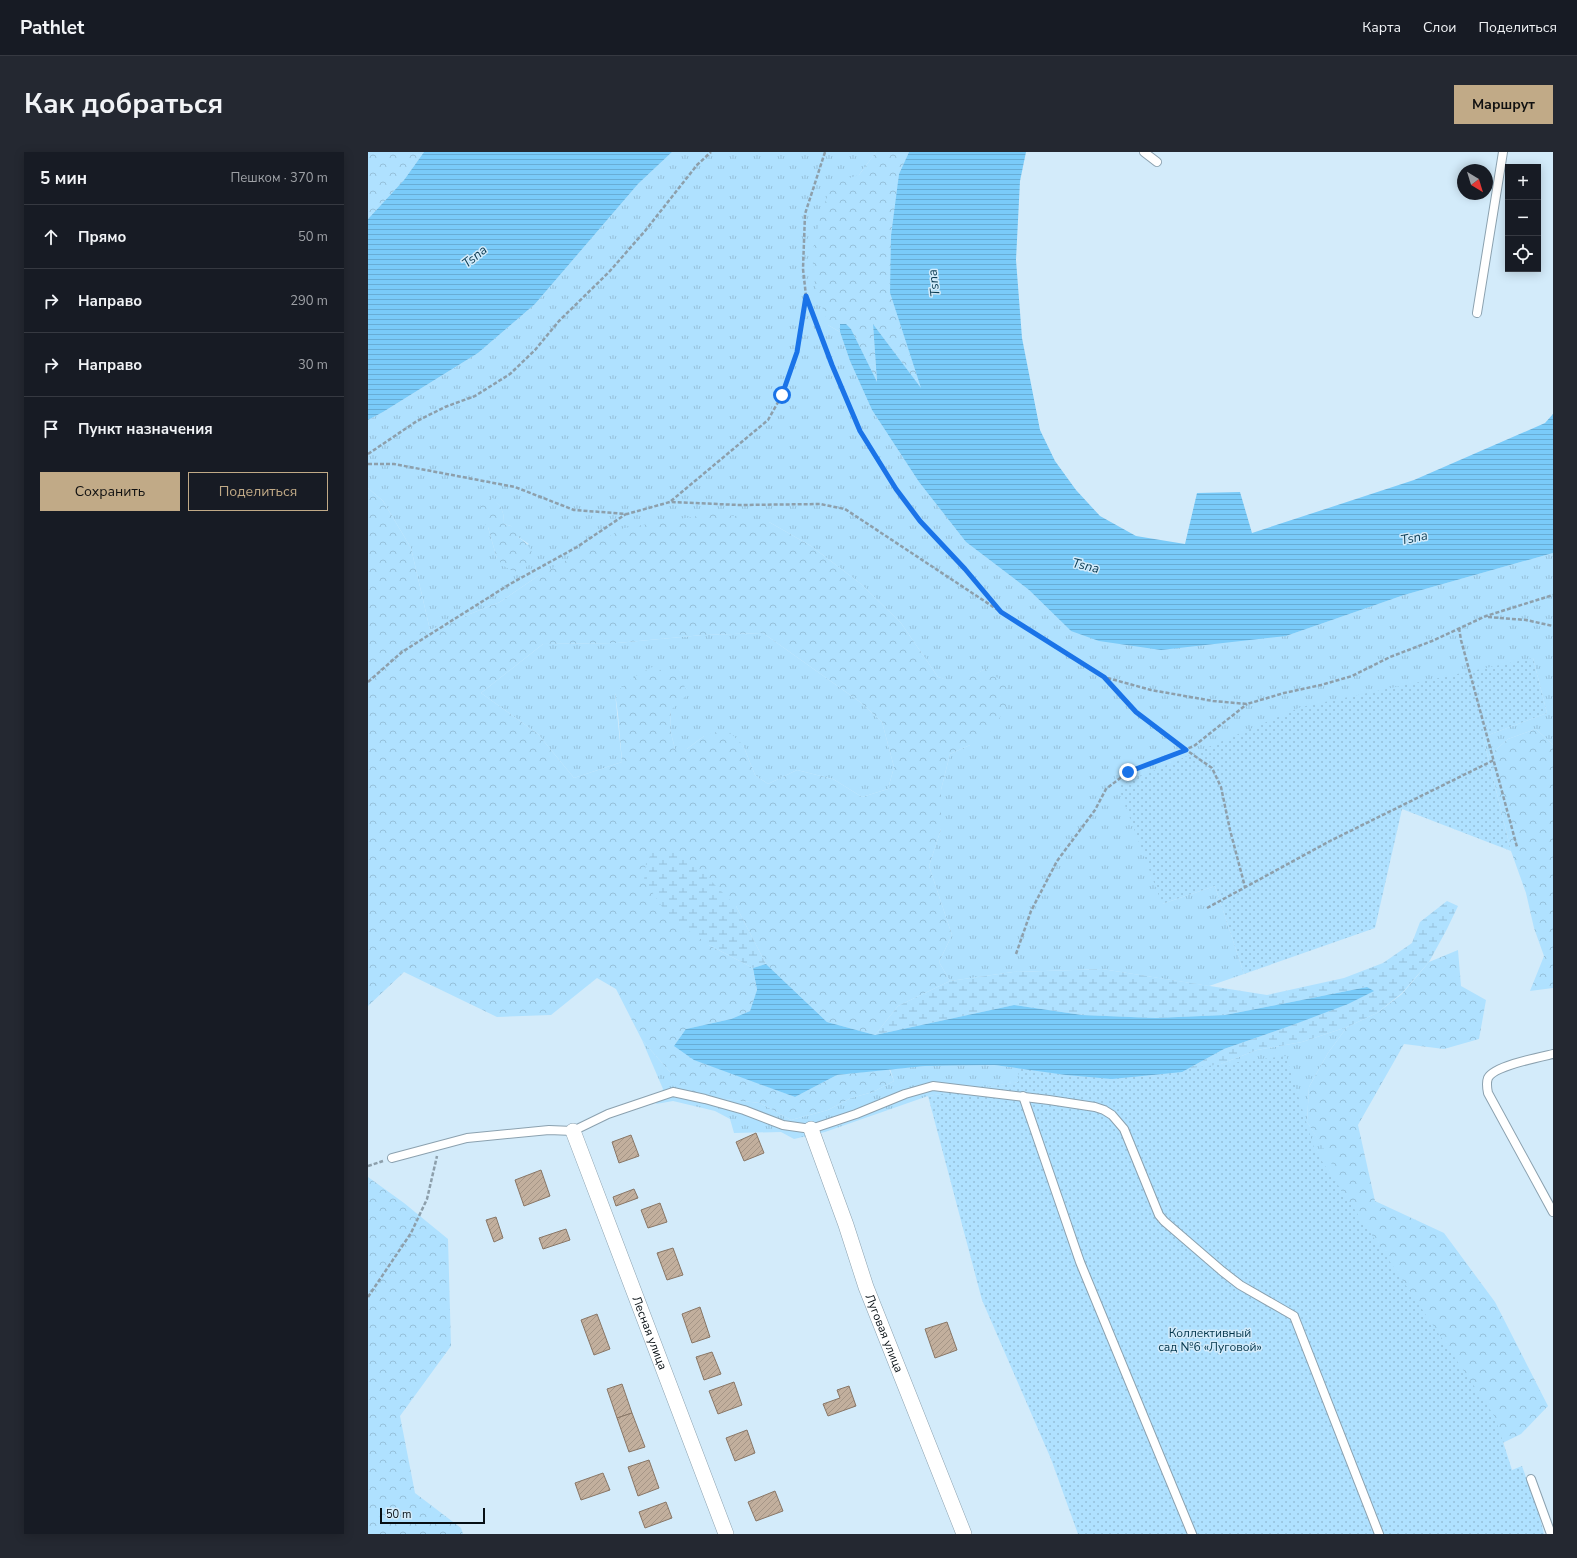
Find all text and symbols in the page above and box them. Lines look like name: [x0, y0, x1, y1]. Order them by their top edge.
text: Pathlet: [20, 15, 84, 41]
text: Карта: [1362, 18, 1401, 37]
text: Слои: [1423, 18, 1457, 37]
text: Поделиться: [1479, 18, 1557, 37]
text: Как добраться: [24, 85, 223, 123]
button: Маршрут: [1454, 85, 1553, 124]
north arrow: [1457, 164, 1493, 200]
map controls: [1505, 164, 1541, 272]
button: +: [1505, 164, 1541, 200]
text: 5 мин: [40, 167, 87, 190]
text: Пешком · 370 m: [230, 169, 328, 187]
button: −: [1505, 200, 1541, 236]
icon: ahead: [40, 226, 62, 248]
text: Прямо: [78, 227, 126, 247]
text: 50 m: [298, 228, 328, 246]
button: locate: [1505, 236, 1541, 272]
water label: Tsna: [458, 241, 491, 272]
water label: Tsna: [923, 268, 945, 298]
icon: right: [40, 290, 62, 312]
text: Направо: [78, 291, 142, 311]
text: 290 m: [290, 292, 328, 310]
icon: right: [40, 354, 62, 376]
text: Направо: [78, 355, 142, 375]
text: 30 m: [298, 356, 328, 374]
route start: [773, 386, 791, 404]
icon: arrive: [40, 418, 62, 440]
text: Пункт назначения: [78, 419, 213, 439]
button: Сохранить: [40, 472, 180, 511]
button: Поделиться: [188, 472, 328, 511]
water label: Tsna: [1399, 527, 1429, 549]
water label: Tsna: [1070, 554, 1101, 578]
route end: [1119, 763, 1137, 781]
street label: Луговая улица: [862, 1291, 907, 1375]
street label: Лесная улица: [628, 1294, 671, 1372]
park label: Коллективный сад №6 «Луговой»: [1158, 1325, 1262, 1355]
scale bar: [380, 1506, 485, 1525]
text: 50 m: [386, 1507, 411, 1522]

